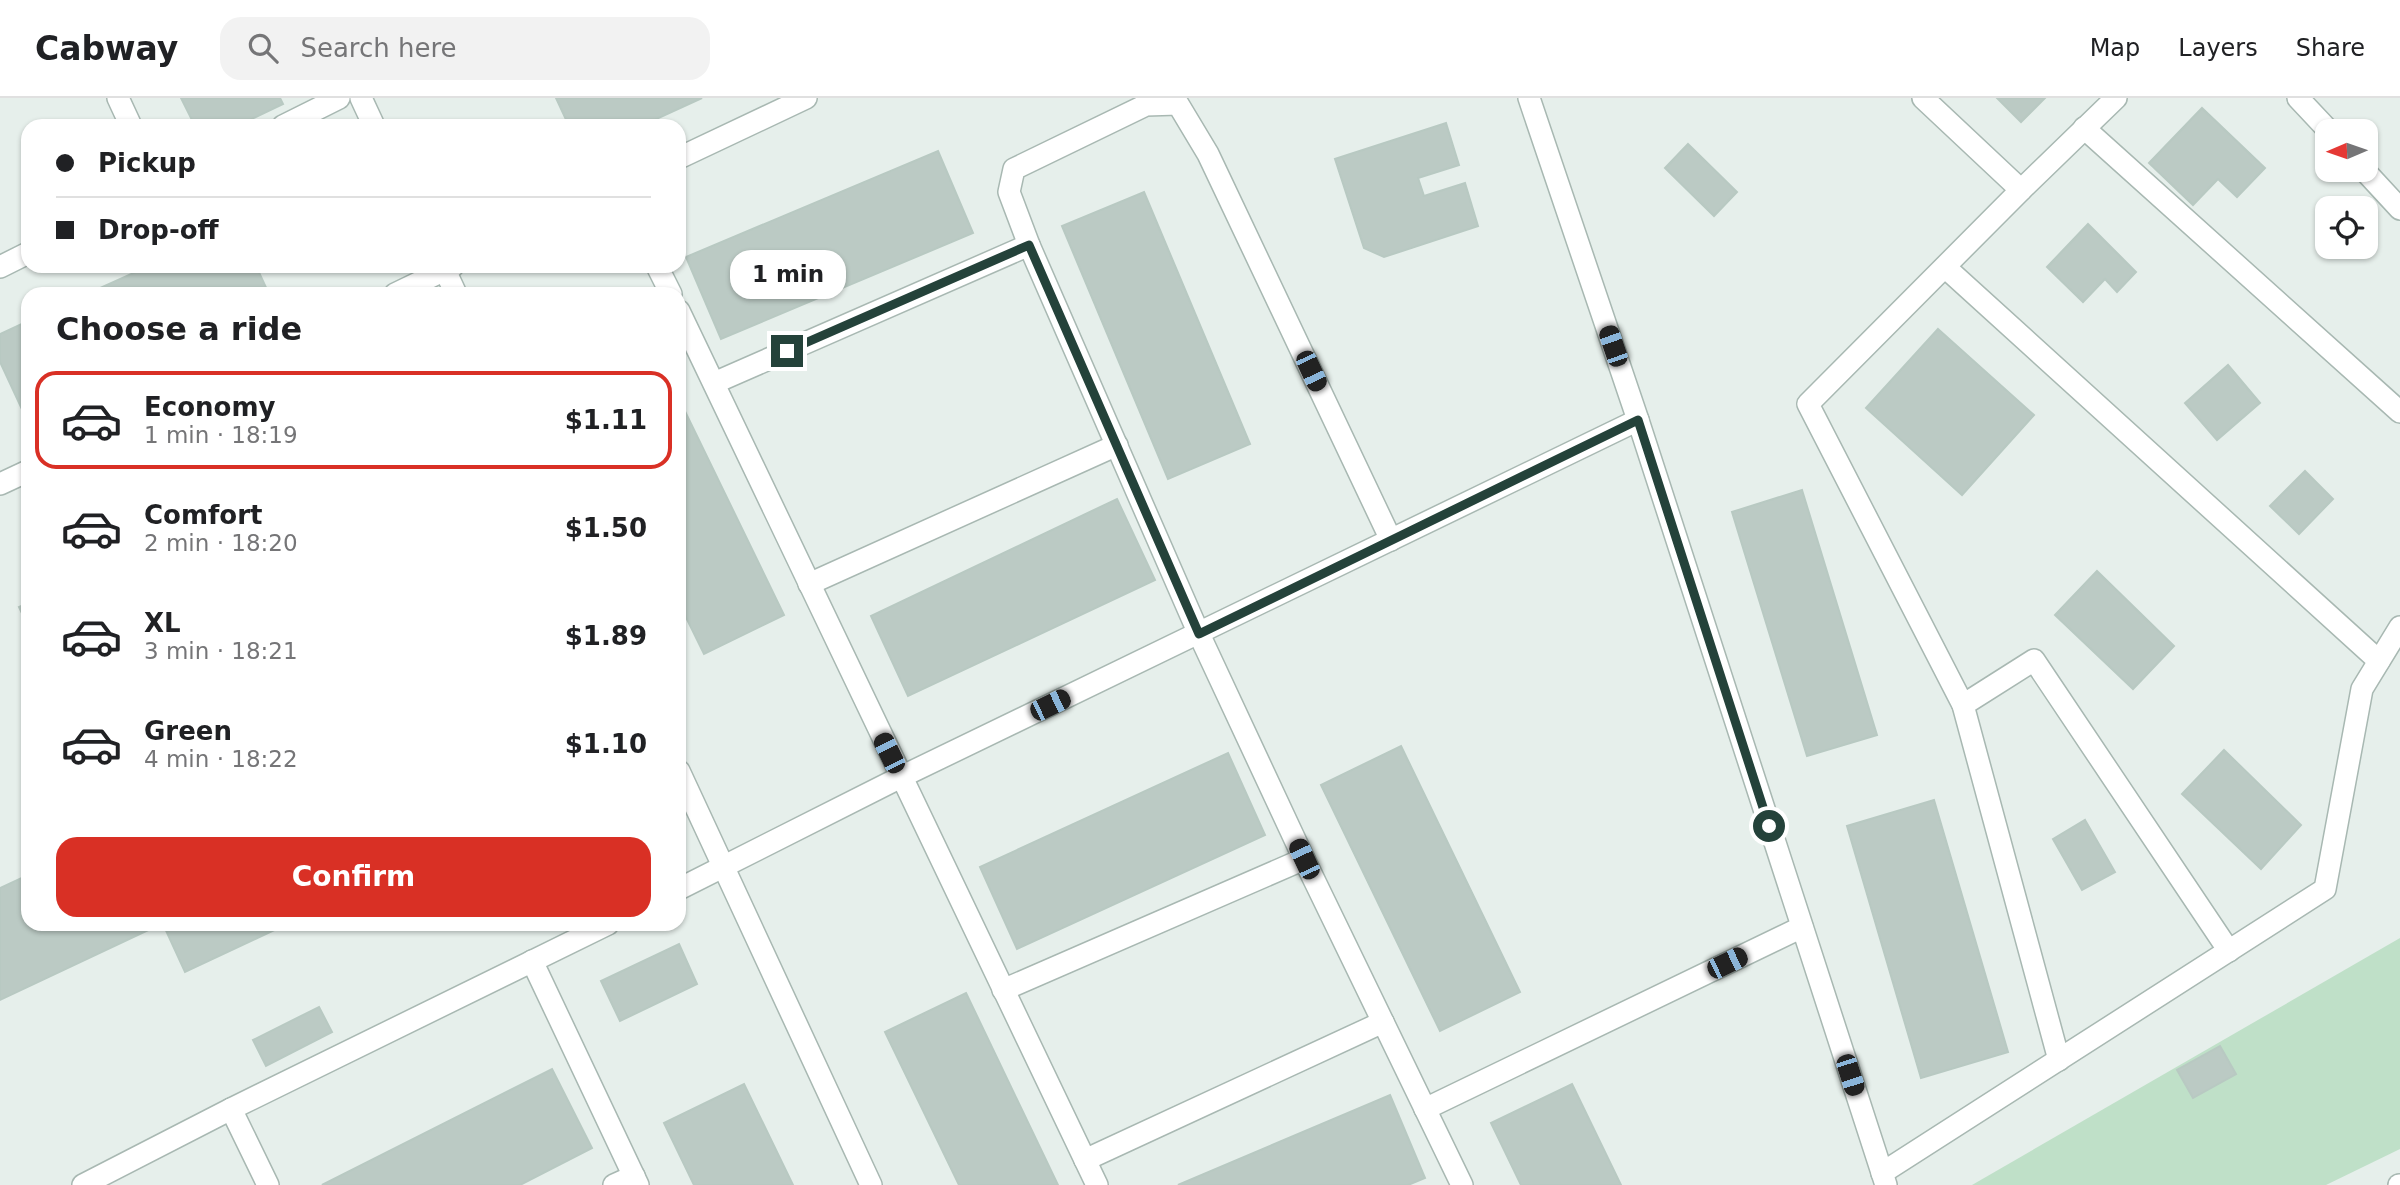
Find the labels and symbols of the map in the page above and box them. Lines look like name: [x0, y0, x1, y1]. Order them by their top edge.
north arrow: [2315, 119, 2378, 182]
callout: 1 min: [729, 250, 845, 299]
car: [1597, 323, 1630, 369]
route end: [771, 335, 803, 367]
car: [1293, 348, 1330, 394]
car: [1027, 686, 1074, 724]
car: [871, 730, 908, 776]
route start: [1753, 810, 1785, 842]
car: [1286, 836, 1323, 882]
car: [1704, 944, 1751, 982]
car: [1834, 1052, 1867, 1098]

